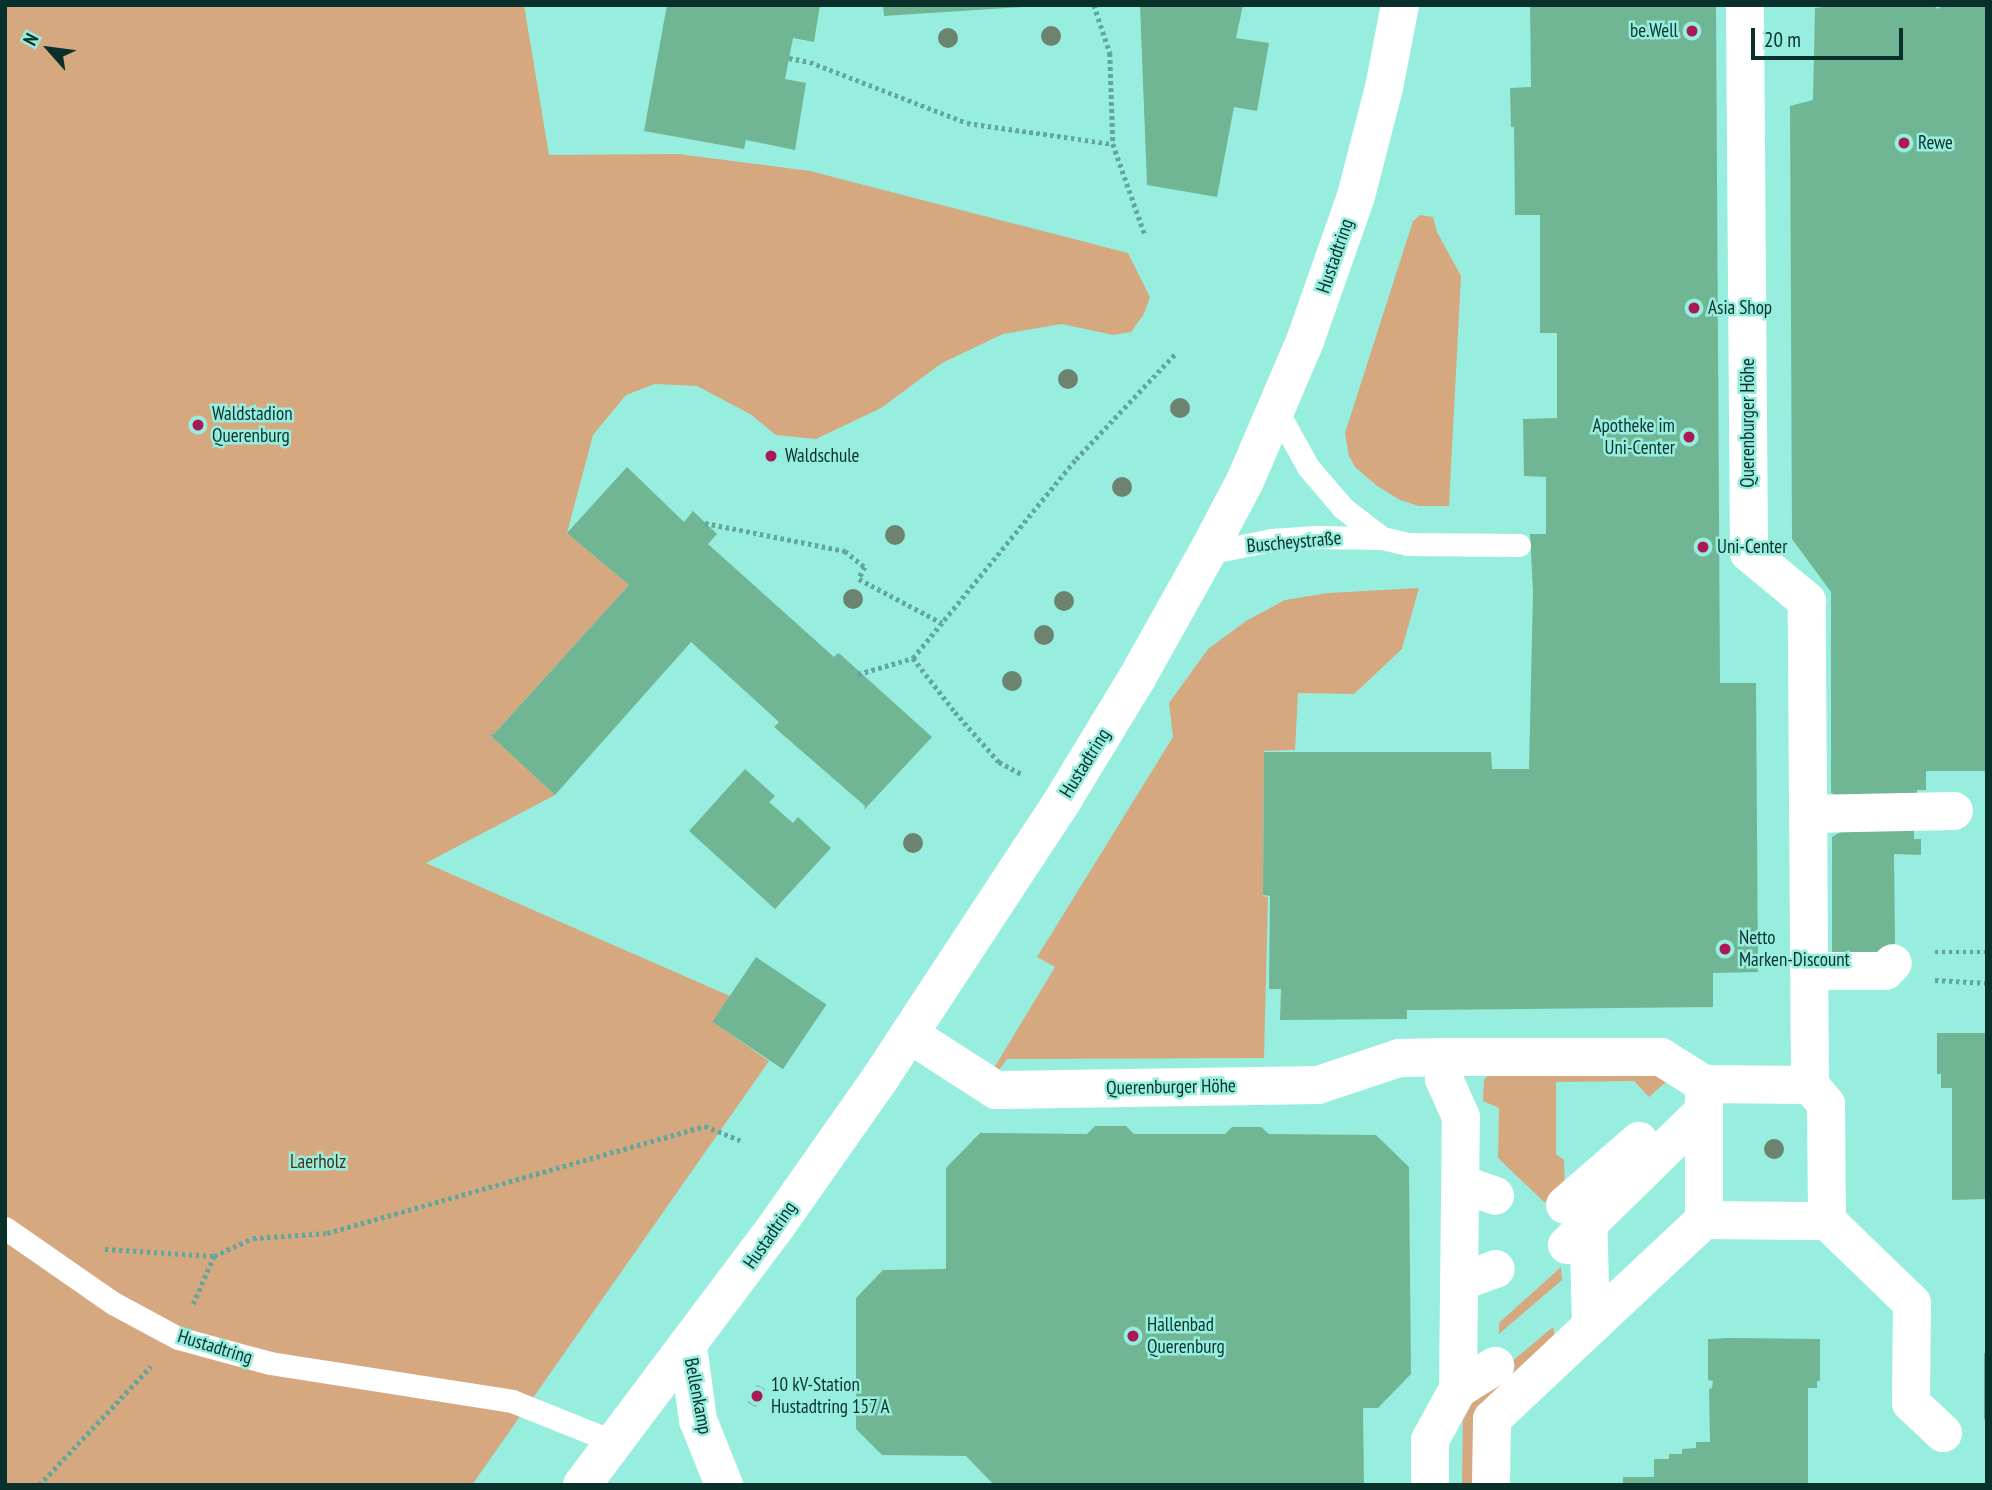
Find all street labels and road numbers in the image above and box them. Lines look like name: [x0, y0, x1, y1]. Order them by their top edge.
street label: Hustadtring: [1312, 216, 1358, 296]
street label: Querenburger Höhe: [1737, 358, 1759, 488]
street label: Buscheystraße: [1246, 527, 1342, 557]
street label: Hustadtring: [1055, 724, 1115, 802]
street label: Querenburger Höhe: [1106, 1074, 1236, 1100]
street label: Hustadtring: [739, 1197, 801, 1273]
street label: Hustadtring: [175, 1325, 255, 1369]
street label: Bellenkamp: [679, 1356, 717, 1436]

